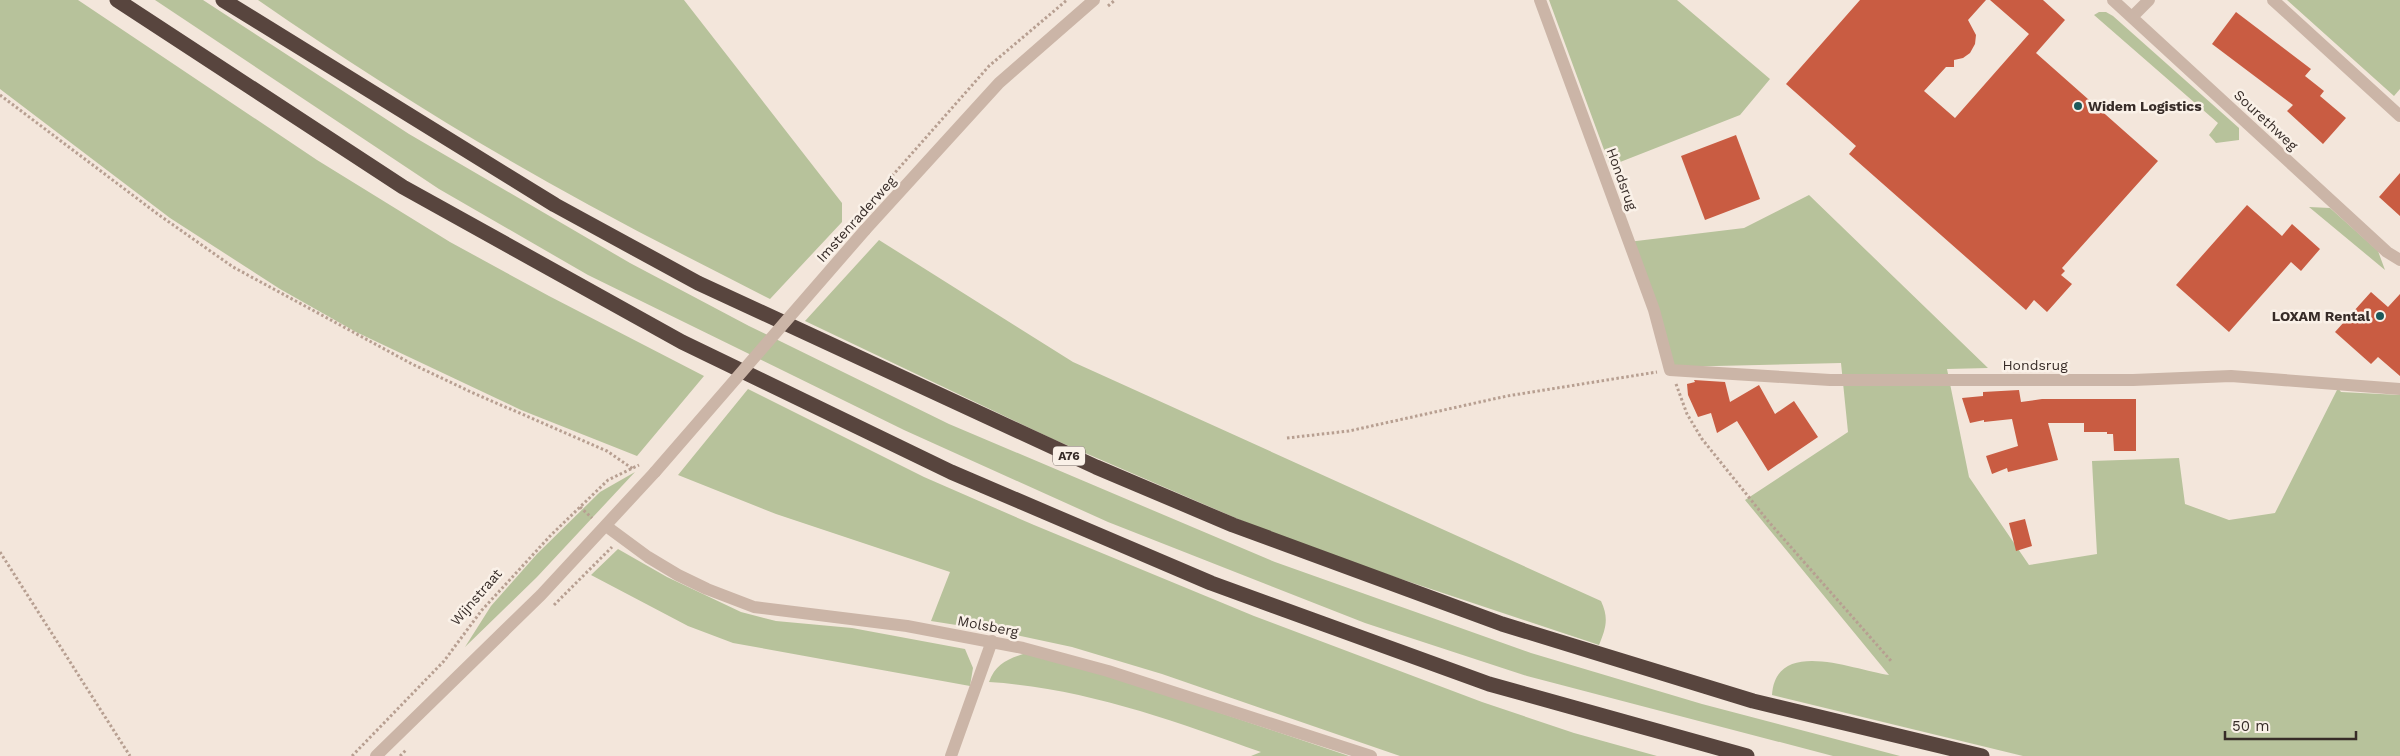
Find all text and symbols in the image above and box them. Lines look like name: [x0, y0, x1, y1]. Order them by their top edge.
street label: Sourethweg: [2231, 87, 2301, 154]
place label: Widem Logistics: [2088, 98, 2202, 114]
marker: Widem Logistics: [2072, 100, 2084, 112]
street label: Hondsrug: [1603, 146, 1641, 213]
street label: Imstenraderweg: [813, 172, 899, 265]
place label: LOXAM Rental: [2272, 308, 2370, 324]
marker: LOXAM Rental: [2374, 310, 2386, 322]
street label: Hondsrug: [2002, 357, 2068, 373]
road number: A76: [1053, 446, 1085, 466]
street label: Wijnstraat: [447, 565, 505, 629]
street label: Molsberg: [956, 612, 1020, 640]
scale bar: [2225, 708, 2356, 740]
text: 50 m: [2232, 717, 2269, 735]

